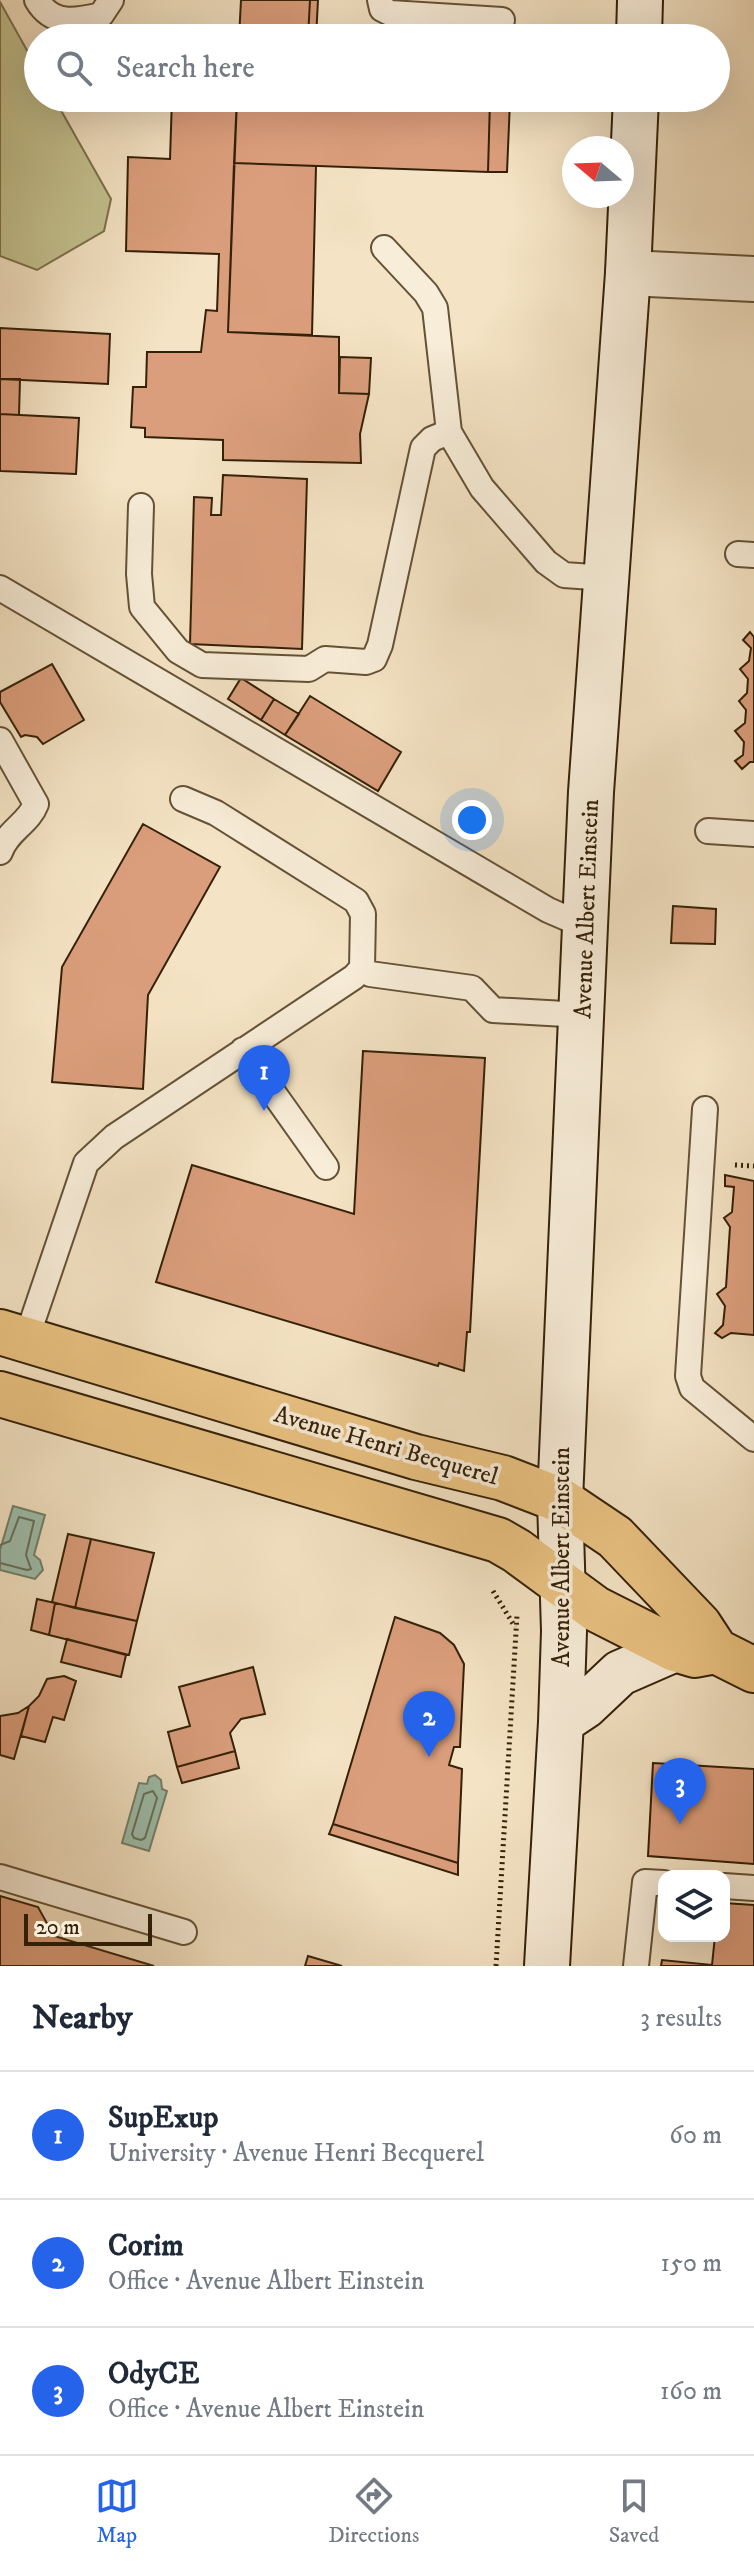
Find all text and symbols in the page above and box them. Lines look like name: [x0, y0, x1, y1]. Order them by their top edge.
search box: [24, 24, 730, 112]
icon: search: [52, 46, 96, 90]
text: Search here: [116, 50, 255, 87]
north arrow: [562, 136, 634, 208]
street label: Avenue Albert Einstein: [568, 798, 606, 1019]
your location: [452, 800, 492, 840]
pin: 1: [238, 1045, 290, 1111]
street label: Avenue Henri Becquerel: [270, 1400, 502, 1493]
street label: Avenue Albert Einstein: [547, 1447, 577, 1667]
pin: 2: [403, 1691, 455, 1757]
pin: 3: [654, 1758, 706, 1824]
map controls: [658, 1870, 730, 1942]
button: layers: [658, 1870, 730, 1942]
scale bar: [24, 1910, 152, 1946]
text: 20 m: [36, 1914, 80, 1941]
text: Nearby: [32, 1997, 133, 2039]
text: 3 results: [640, 2002, 722, 2035]
text: SupExup: [108, 2100, 218, 2137]
text: 1: [53, 2119, 63, 2152]
text: 60 m: [669, 2119, 722, 2152]
text: University · Avenue Henri Becquerel: [108, 2137, 484, 2170]
text: Corim: [108, 2228, 184, 2265]
text: 2: [52, 2247, 64, 2280]
text: 150 m: [661, 2247, 722, 2280]
text: Office · Avenue Albert Einstein: [108, 2265, 424, 2298]
text: OdyCE: [108, 2356, 199, 2393]
text: 3: [53, 2375, 63, 2408]
text: 160 m: [660, 2375, 722, 2408]
text: Office · Avenue Albert Einstein: [108, 2393, 424, 2426]
tab: Map: [95, 2474, 139, 2549]
tab: Directions: [328, 2474, 419, 2549]
tab: Saved: [609, 2474, 659, 2549]

